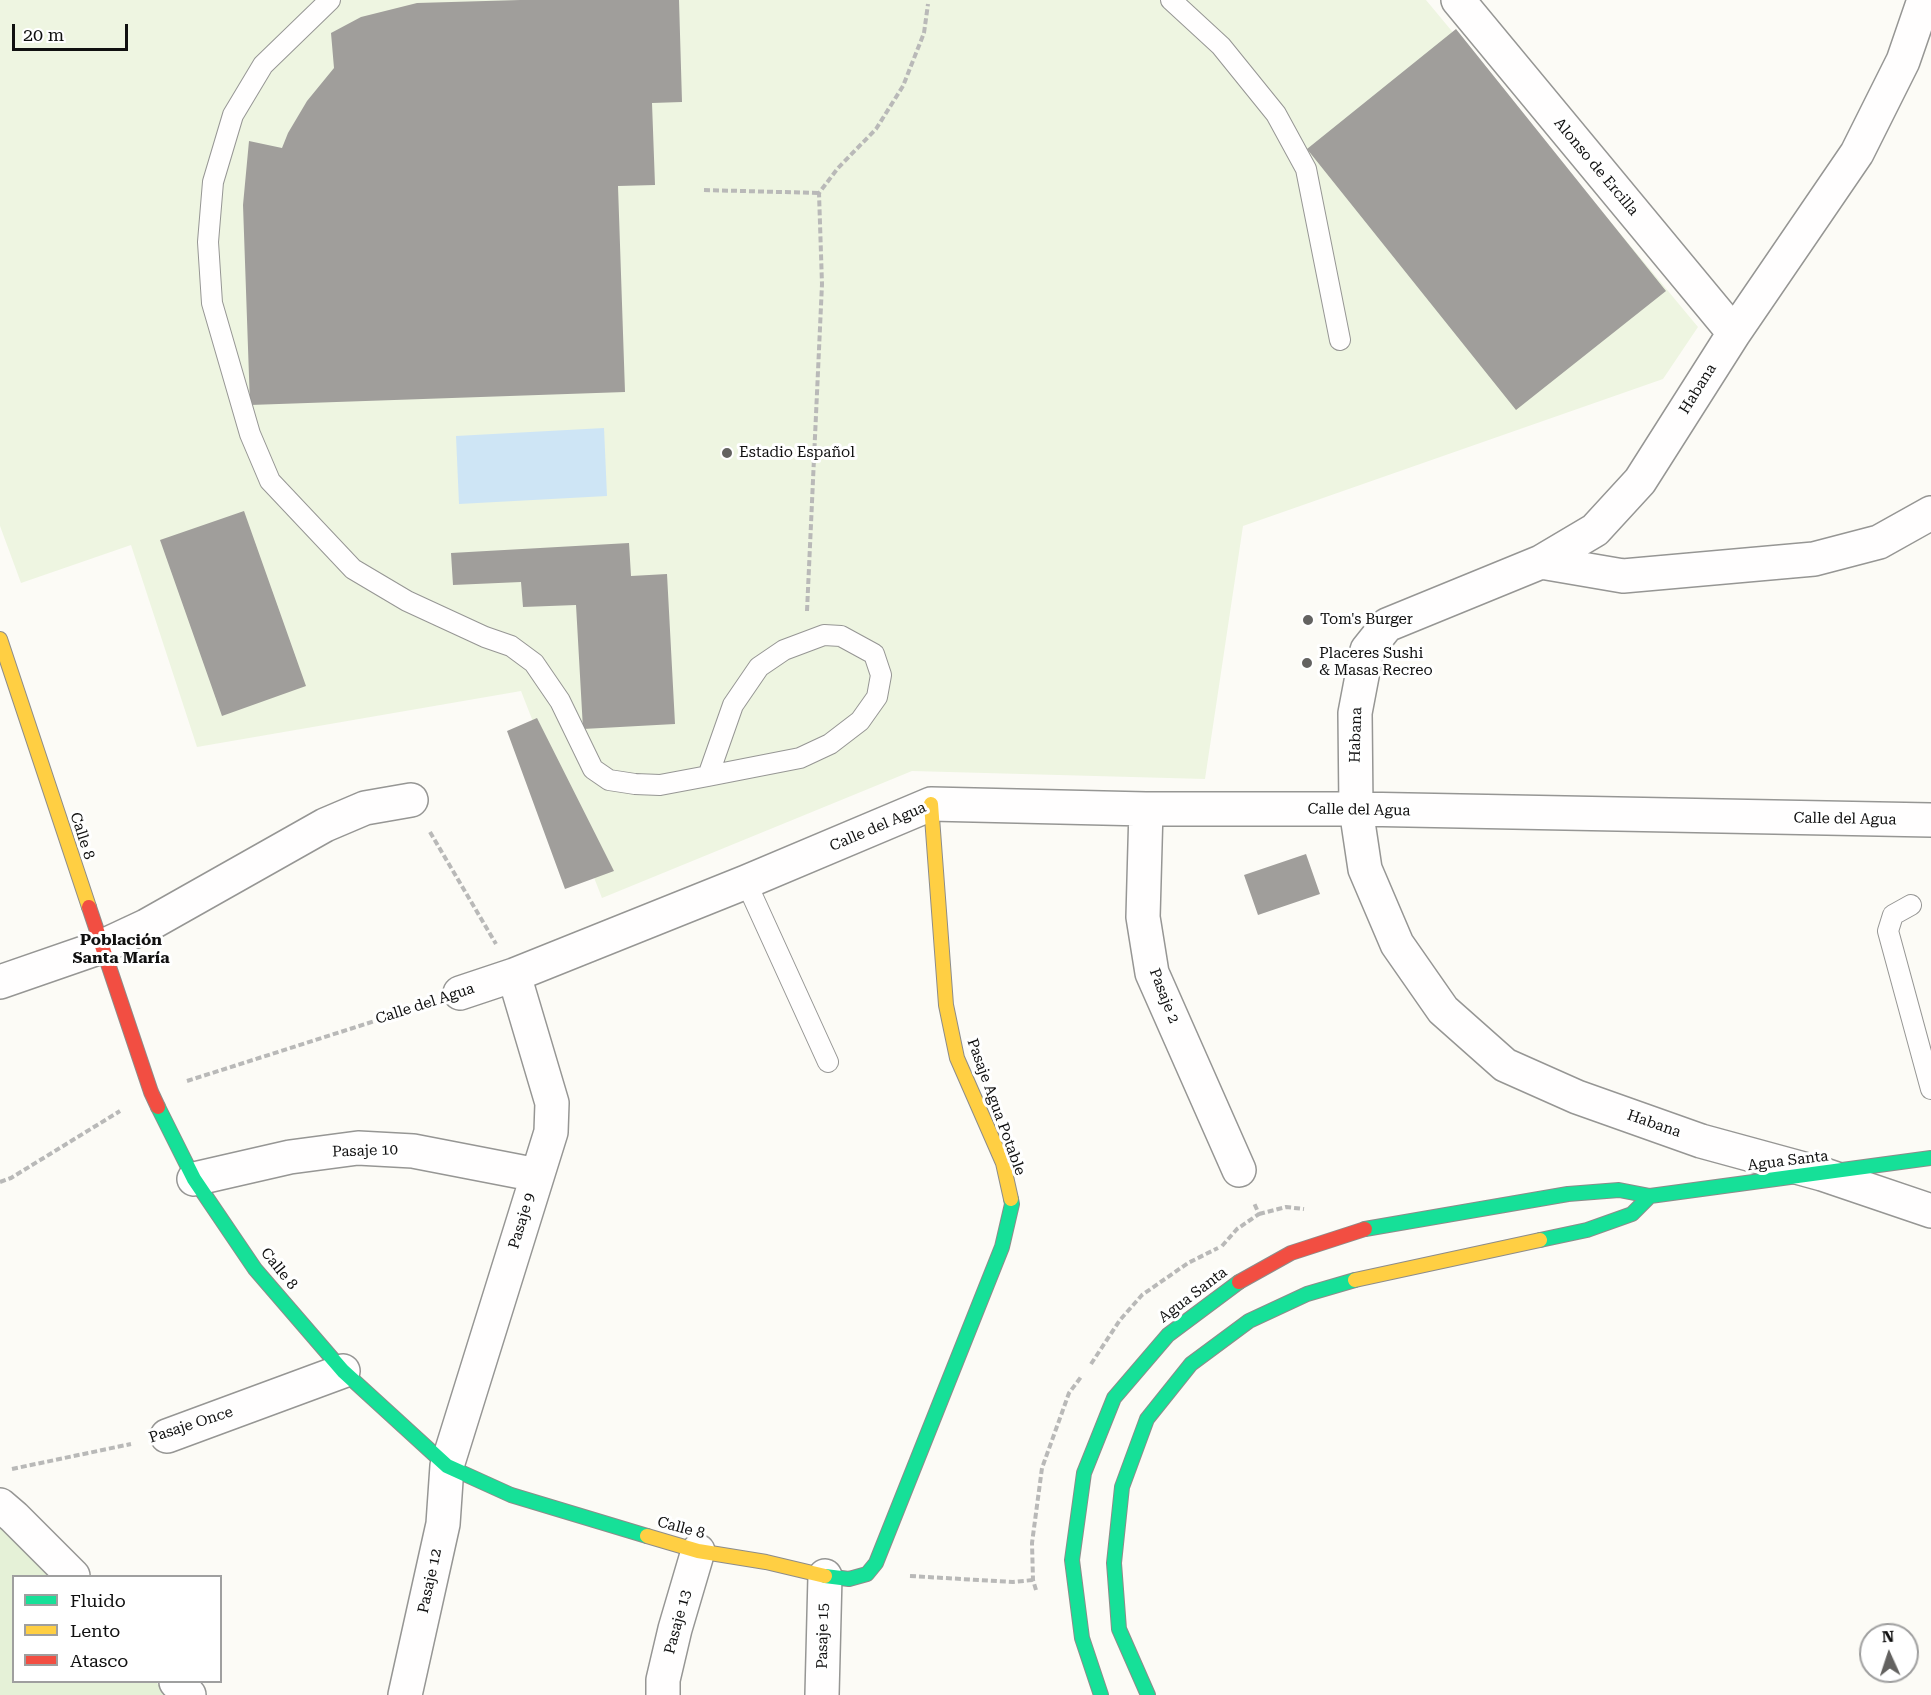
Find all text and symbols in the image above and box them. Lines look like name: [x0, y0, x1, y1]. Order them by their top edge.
scale bar: [15, 12, 130, 50]
text: 20 m: [23, 24, 64, 45]
street label: Alonso de Ercilla: [1550, 114, 1642, 220]
street label: Habana: [1676, 361, 1720, 417]
place label: Estadio Español: [739, 444, 855, 462]
marker: Estadio Español: [720, 446, 734, 460]
place label: Tom's Burger: [1320, 611, 1413, 629]
marker: Tom's Burger: [1301, 613, 1315, 627]
place label: Placeres Sushi & Masas Recreo: [1319, 645, 1433, 680]
marker: Placeres Sushi & Masas Recreo: [1300, 656, 1314, 670]
street label: Habana: [1346, 707, 1366, 763]
street label: Calle del Agua: [827, 799, 929, 855]
street label: Calle del Agua: [1307, 800, 1411, 820]
street label: Calle del Agua: [1793, 809, 1897, 829]
street label: Calle 8: [66, 810, 98, 862]
district label: Población Santa María: [72, 930, 170, 968]
street label: Pasaje 2: [1145, 966, 1183, 1026]
street label: Calle del Agua: [373, 980, 477, 1028]
street label: Pasaje Agua Potable: [963, 1036, 1029, 1178]
street label: Habana: [1625, 1106, 1683, 1142]
street label: Pasaje 10: [332, 1141, 398, 1161]
street label: Agua Santa: [1747, 1147, 1829, 1175]
street label: Pasaje 9: [505, 1191, 539, 1251]
street label: Calle 8: [257, 1244, 301, 1294]
street label: Agua Santa: [1155, 1263, 1231, 1327]
street label: Pasaje Once: [147, 1403, 235, 1447]
street label: Calle 8: [655, 1513, 707, 1543]
street label: Pasaje 12: [414, 1547, 446, 1615]
legend: [12, 1575, 222, 1683]
street label: Pasaje 13: [661, 1588, 695, 1656]
text: Fluido: [70, 1590, 126, 1611]
street label: Pasaje 15: [813, 1603, 833, 1669]
text: Lento: [70, 1620, 120, 1641]
north arrow: [1859, 1623, 1919, 1683]
text: N: [1881, 1627, 1895, 1646]
text: Atasco: [70, 1650, 128, 1671]

